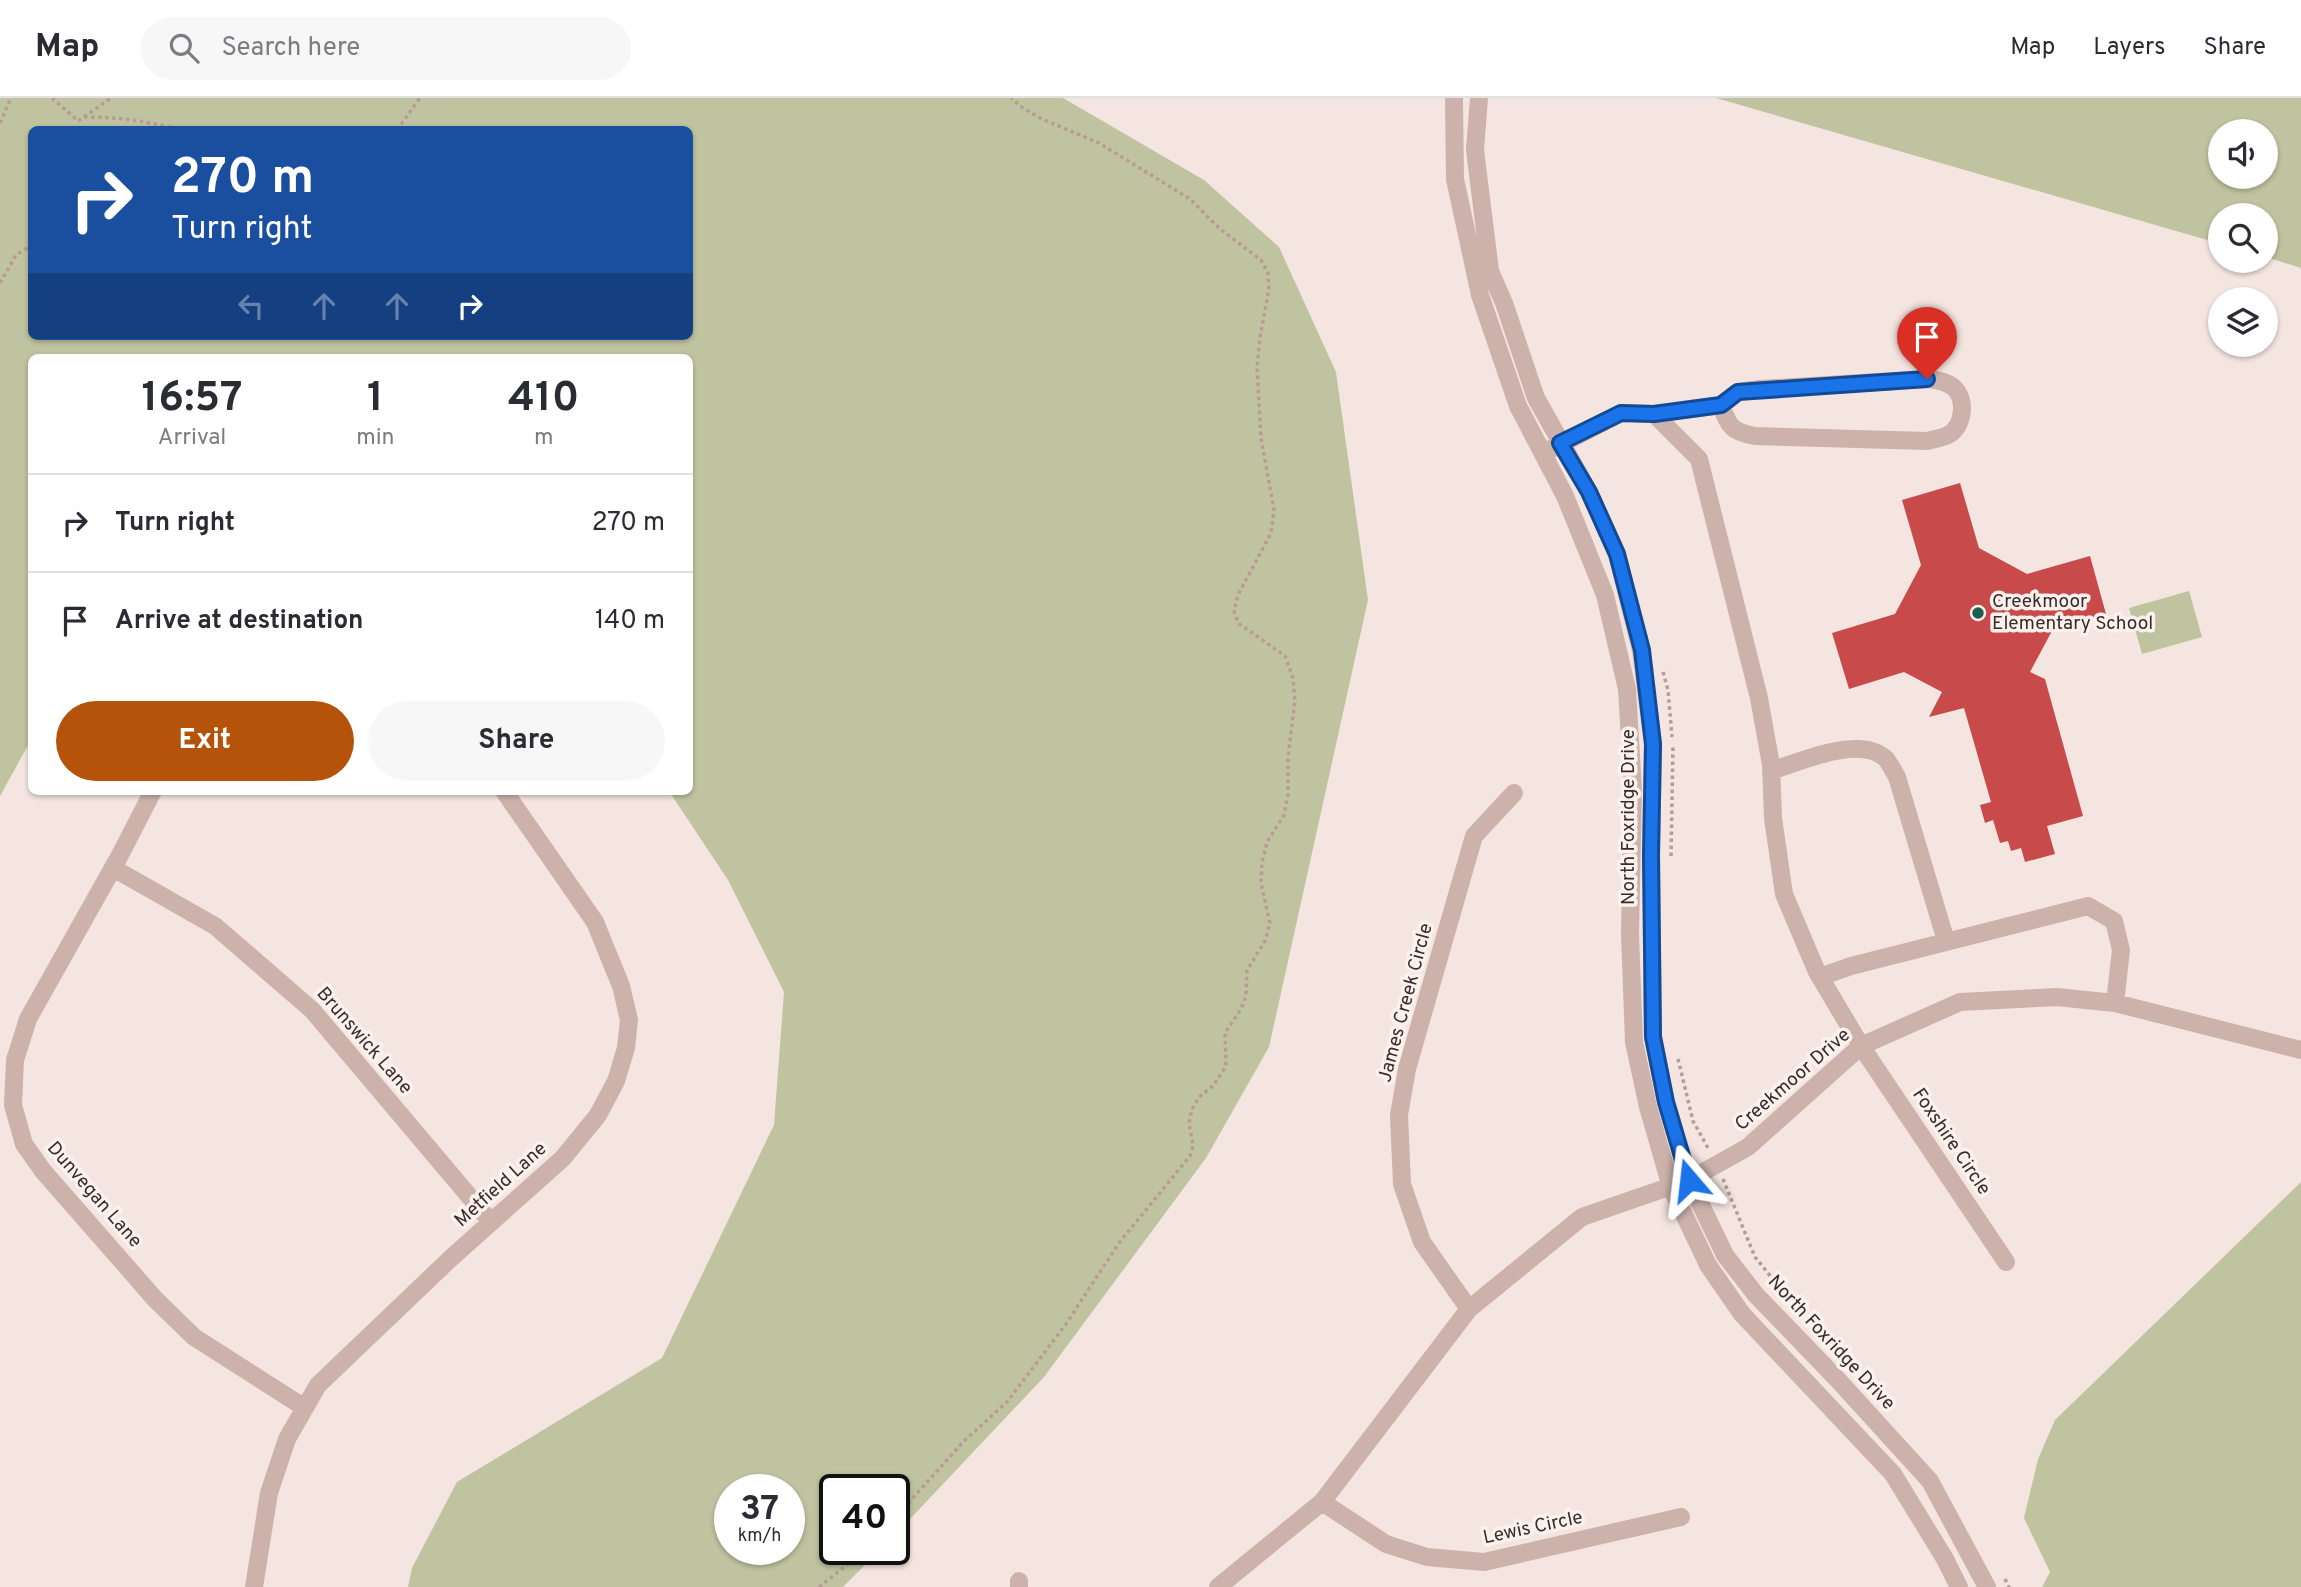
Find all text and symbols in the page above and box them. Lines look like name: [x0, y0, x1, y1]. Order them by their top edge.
search box: [141, 17, 631, 80]
text: Map: [35, 27, 99, 69]
icon: search: [165, 29, 203, 67]
text: Search here: [221, 32, 360, 65]
text: Map: [2010, 33, 2055, 63]
text: Layers: [2093, 33, 2165, 63]
text: Share: [2203, 33, 2266, 63]
map controls: [2208, 119, 2278, 357]
button: sound: [2208, 119, 2278, 189]
text: 270 m: [171, 149, 314, 211]
icon: right: [56, 154, 147, 245]
button: search: [2208, 203, 2278, 273]
text: Turn right: [171, 210, 313, 250]
icon: left: [232, 287, 270, 325]
icon: ahead: [305, 287, 343, 325]
icon: ahead: [378, 287, 416, 325]
icon: right: [451, 287, 489, 325]
button: layers: [2208, 287, 2278, 357]
pin: [1897, 307, 1957, 379]
icon: arrive: [1908, 318, 1946, 356]
text: 16:57: [142, 373, 243, 426]
text: 1: [367, 373, 384, 426]
text: 410: [508, 373, 579, 426]
text: Arrival: [158, 424, 226, 453]
text: min: [356, 424, 394, 453]
text: m: [534, 424, 553, 453]
icon: right: [56, 504, 94, 542]
text: Turn right: [115, 507, 235, 540]
text: 270 m: [592, 507, 665, 540]
place label: Creekmoor Elementary School: [1992, 590, 2153, 636]
icon: arrive: [56, 602, 94, 640]
text: Arrive at destination: [115, 605, 363, 638]
text: 140 m: [595, 605, 665, 638]
marker: Creekmoor Elementary School: [1970, 605, 1986, 621]
button: Exit: [56, 701, 354, 781]
button: Share: [368, 701, 665, 781]
street label: North Foxridge Drive: [1617, 729, 1641, 905]
street label: James Creek Circle: [1373, 921, 1439, 1085]
street label: Brunswick Lane: [311, 982, 417, 1100]
street label: Creekmoor Drive: [1730, 1023, 1856, 1137]
street label: Foxshire Circle: [1906, 1084, 1996, 1200]
street label: Dunvegan Lane: [41, 1137, 147, 1253]
street label: Metfield Lane: [450, 1137, 552, 1233]
position arrow: [1652, 1143, 1726, 1217]
street label: North Foxridge Drive: [1762, 1270, 1900, 1416]
speed limit sign: 40: [819, 1474, 910, 1565]
text: 37: [740, 1488, 779, 1532]
street label: Lewis Circle: [1481, 1506, 1585, 1550]
text: km/h: [738, 1525, 781, 1548]

